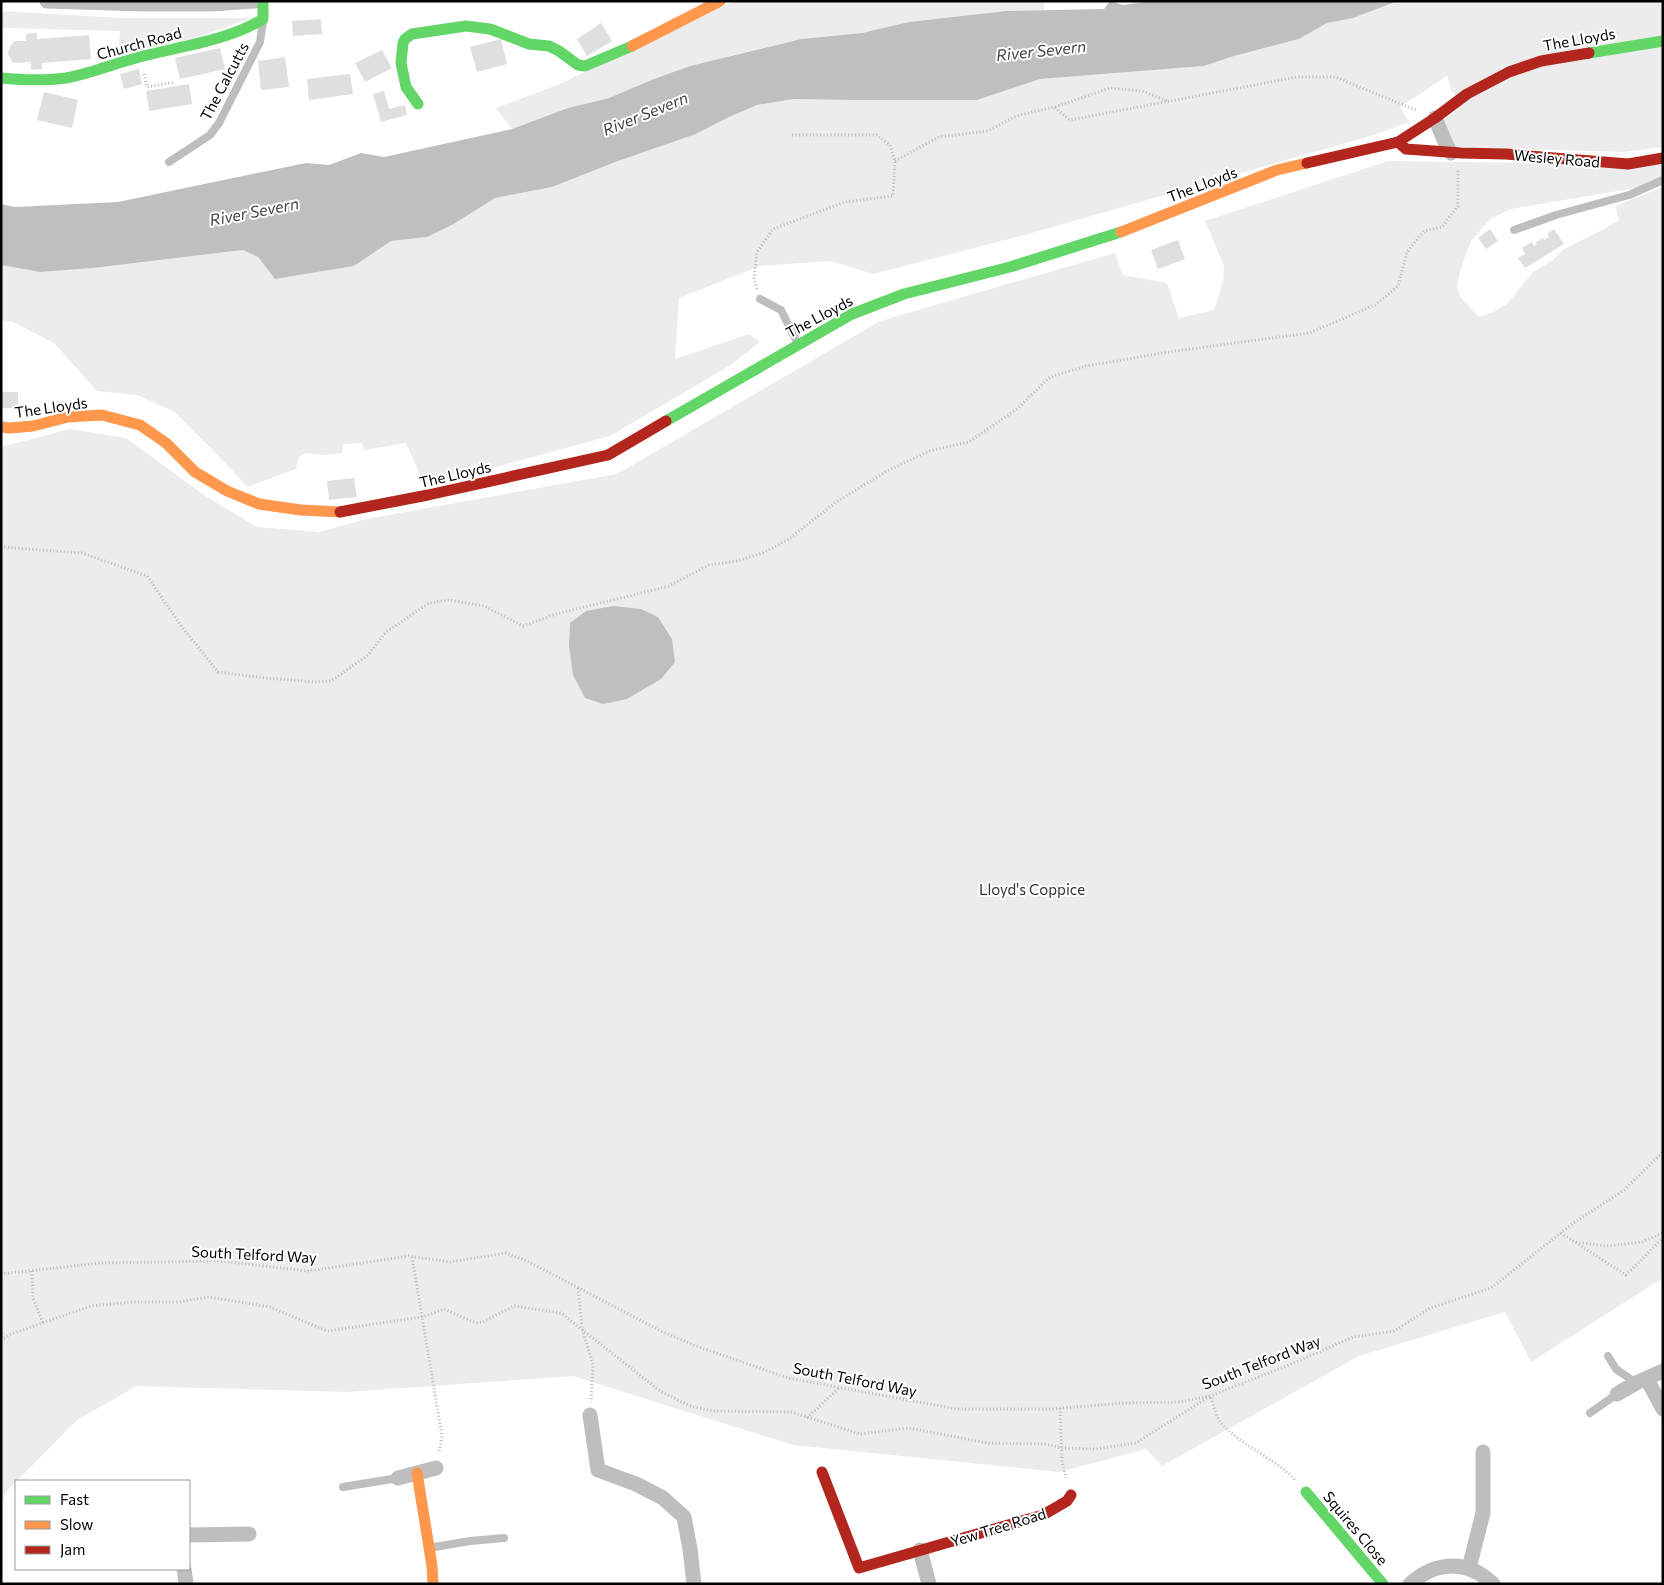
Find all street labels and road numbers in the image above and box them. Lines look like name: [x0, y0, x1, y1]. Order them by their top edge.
street label: Church Road: [95, 23, 183, 63]
street label: The Lloyds: [1541, 24, 1617, 54]
street label: The Calcutts: [196, 39, 252, 123]
street label: Wesley Road: [1513, 145, 1601, 171]
street label: The Lloyds: [1165, 162, 1240, 206]
street label: The Lloyds: [782, 291, 856, 341]
street label: The Lloyds: [14, 393, 89, 421]
street label: The Lloyds: [417, 457, 493, 491]
street label: South Telford Way: [191, 1242, 317, 1266]
street label: South Telford Way: [1199, 1331, 1323, 1393]
street label: South Telford Way: [792, 1358, 919, 1400]
street label: Squires Close: [1320, 1487, 1392, 1569]
street label: Yew Tree Road: [948, 1504, 1048, 1550]

